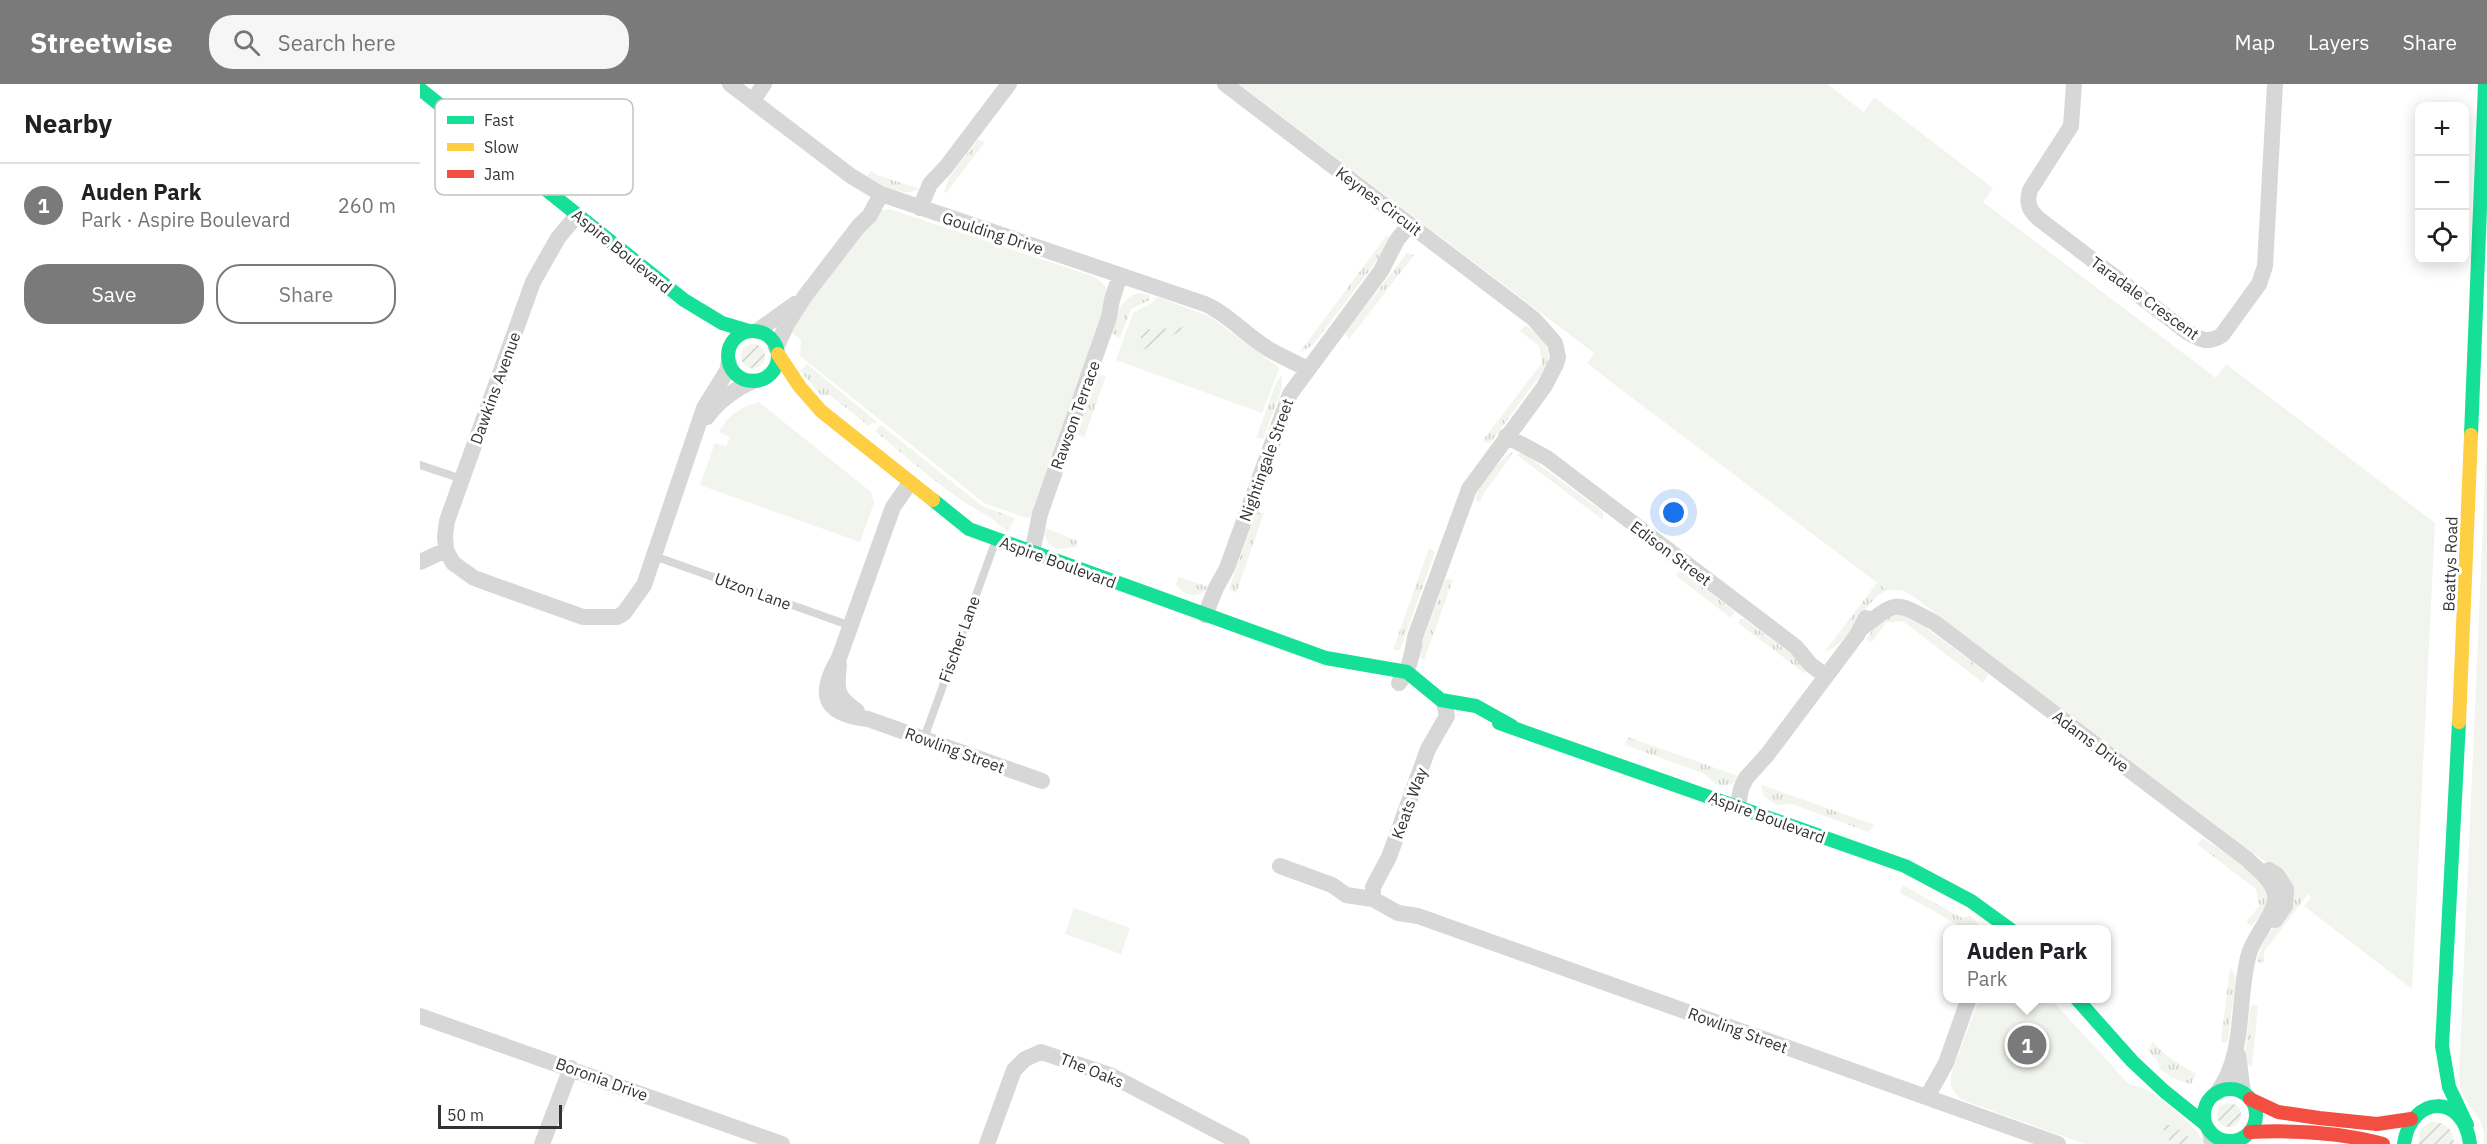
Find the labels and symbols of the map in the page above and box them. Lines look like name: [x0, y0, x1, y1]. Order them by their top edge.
legend: [435, 99, 633, 195]
text: Fast: [484, 110, 514, 130]
text: Slow: [484, 137, 519, 157]
street label: Keynes Circuit: [1332, 162, 1426, 240]
text: Jam: [484, 164, 515, 184]
street label: Aspire Boulevard: [568, 205, 676, 297]
street label: Goulding Drive: [940, 207, 1046, 259]
street label: Taradale Crescent: [2087, 252, 2203, 344]
street label: Dawkins Avenue: [465, 329, 525, 447]
street label: Rawson Terrace: [1046, 358, 1104, 472]
street label: Nightingale Street: [1234, 396, 1298, 524]
your location: [1659, 498, 1688, 527]
street label: Edison Street: [1627, 516, 1715, 590]
street label: Beattys Road: [2438, 516, 2462, 612]
street label: Aspire Boulevard: [997, 532, 1119, 592]
street label: Utzon Lane: [712, 568, 794, 614]
street label: Fischer Lane: [934, 593, 984, 685]
street label: Adams Drive: [2049, 706, 2133, 776]
street label: Rowling Street: [902, 723, 1008, 777]
street label: Keats Way: [1387, 764, 1431, 842]
street label: Aspire Boulevard: [1706, 787, 1828, 847]
street label: Rowling Street: [1685, 1003, 1791, 1057]
pin: 1: [2008, 1022, 2046, 1068]
street label: The Oaks: [1057, 1048, 1127, 1092]
street label: Boronia Drive: [553, 1053, 651, 1105]
scale bar: [438, 1102, 562, 1130]

